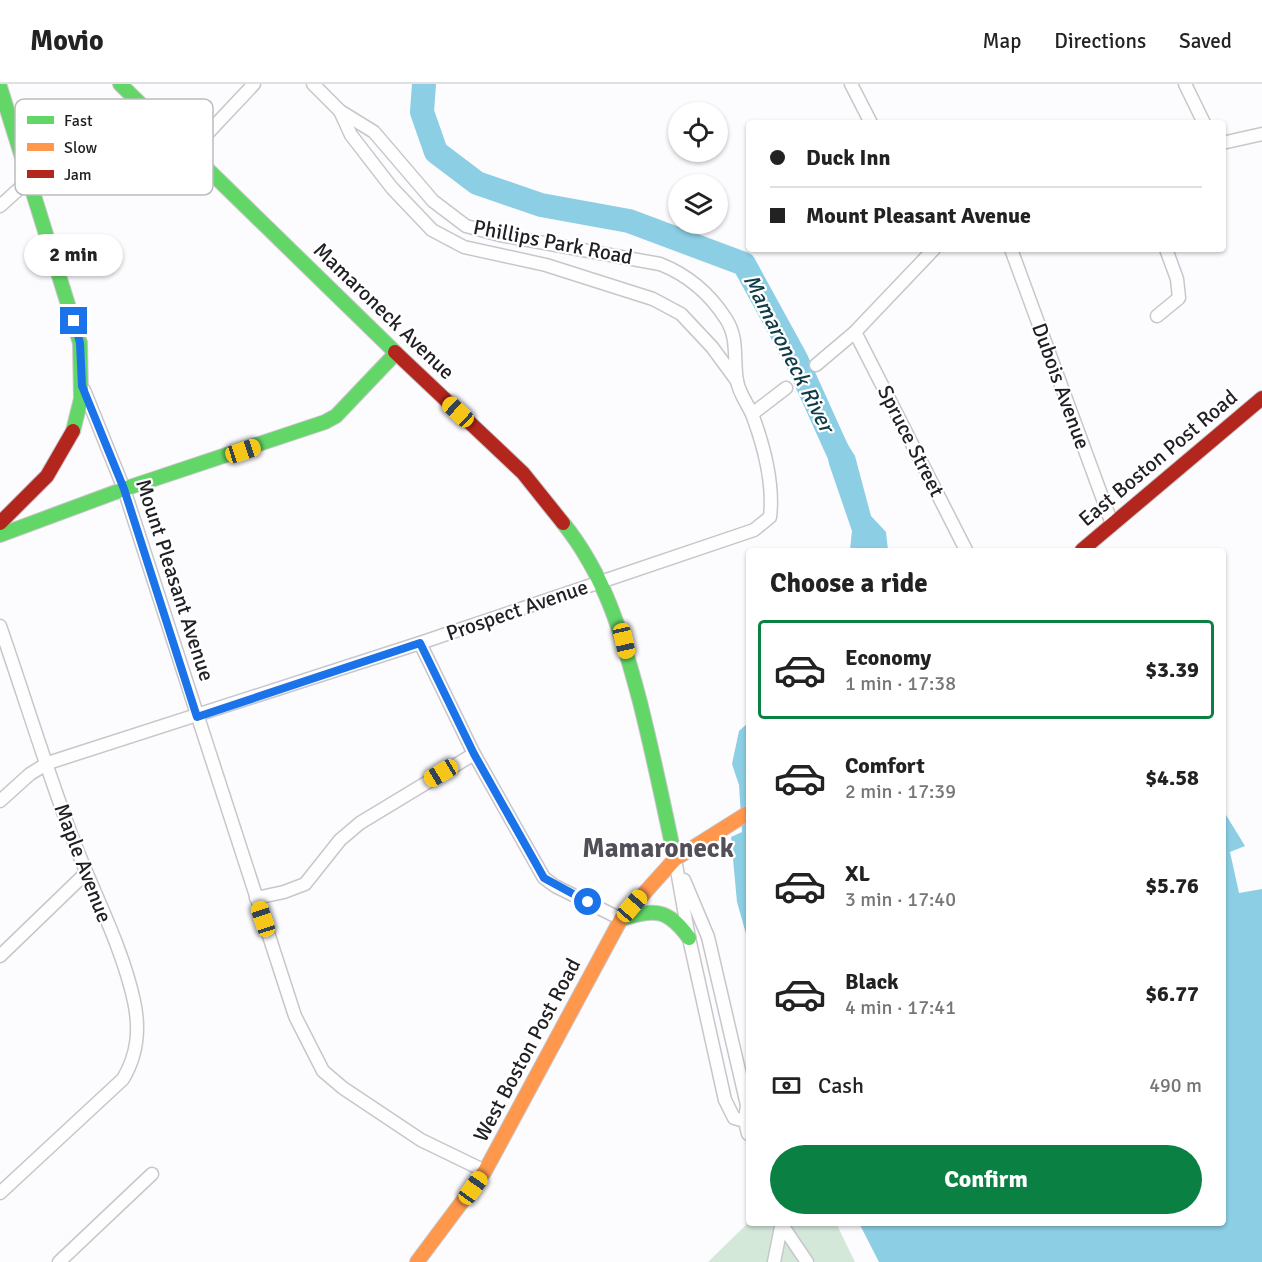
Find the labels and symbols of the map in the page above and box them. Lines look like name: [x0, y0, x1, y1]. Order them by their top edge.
legend: [15, 99, 213, 195]
text: Fast: [64, 111, 93, 131]
text: Slow: [64, 138, 98, 158]
text: Jam: [64, 165, 92, 185]
street label: Phillips Park Road: [471, 214, 635, 270]
callout: 2 min: [25, 234, 124, 276]
street label: Mamaroneck Avenue: [308, 237, 460, 385]
water label: Mamaroneck River: [738, 269, 842, 439]
route end: [60, 307, 87, 334]
street label: Dubois Avenue: [1026, 319, 1096, 453]
street label: Spruce Street: [872, 381, 950, 501]
street label: East Boston Post Road: [1073, 384, 1243, 532]
car: [439, 393, 477, 431]
car: [223, 437, 263, 465]
street label: Mount Pleasant Avenue: [130, 476, 220, 684]
street label: Prospect Avenue: [443, 574, 591, 646]
car: [611, 621, 637, 661]
car: [421, 756, 461, 790]
street label: Maple Avenue: [48, 800, 118, 926]
district label: Mamaroneck: [582, 832, 734, 865]
car: [613, 887, 651, 925]
route start: [574, 888, 601, 915]
car: [249, 899, 277, 939]
street label: West Boston Post Road: [468, 954, 586, 1146]
car: [455, 1168, 491, 1208]

